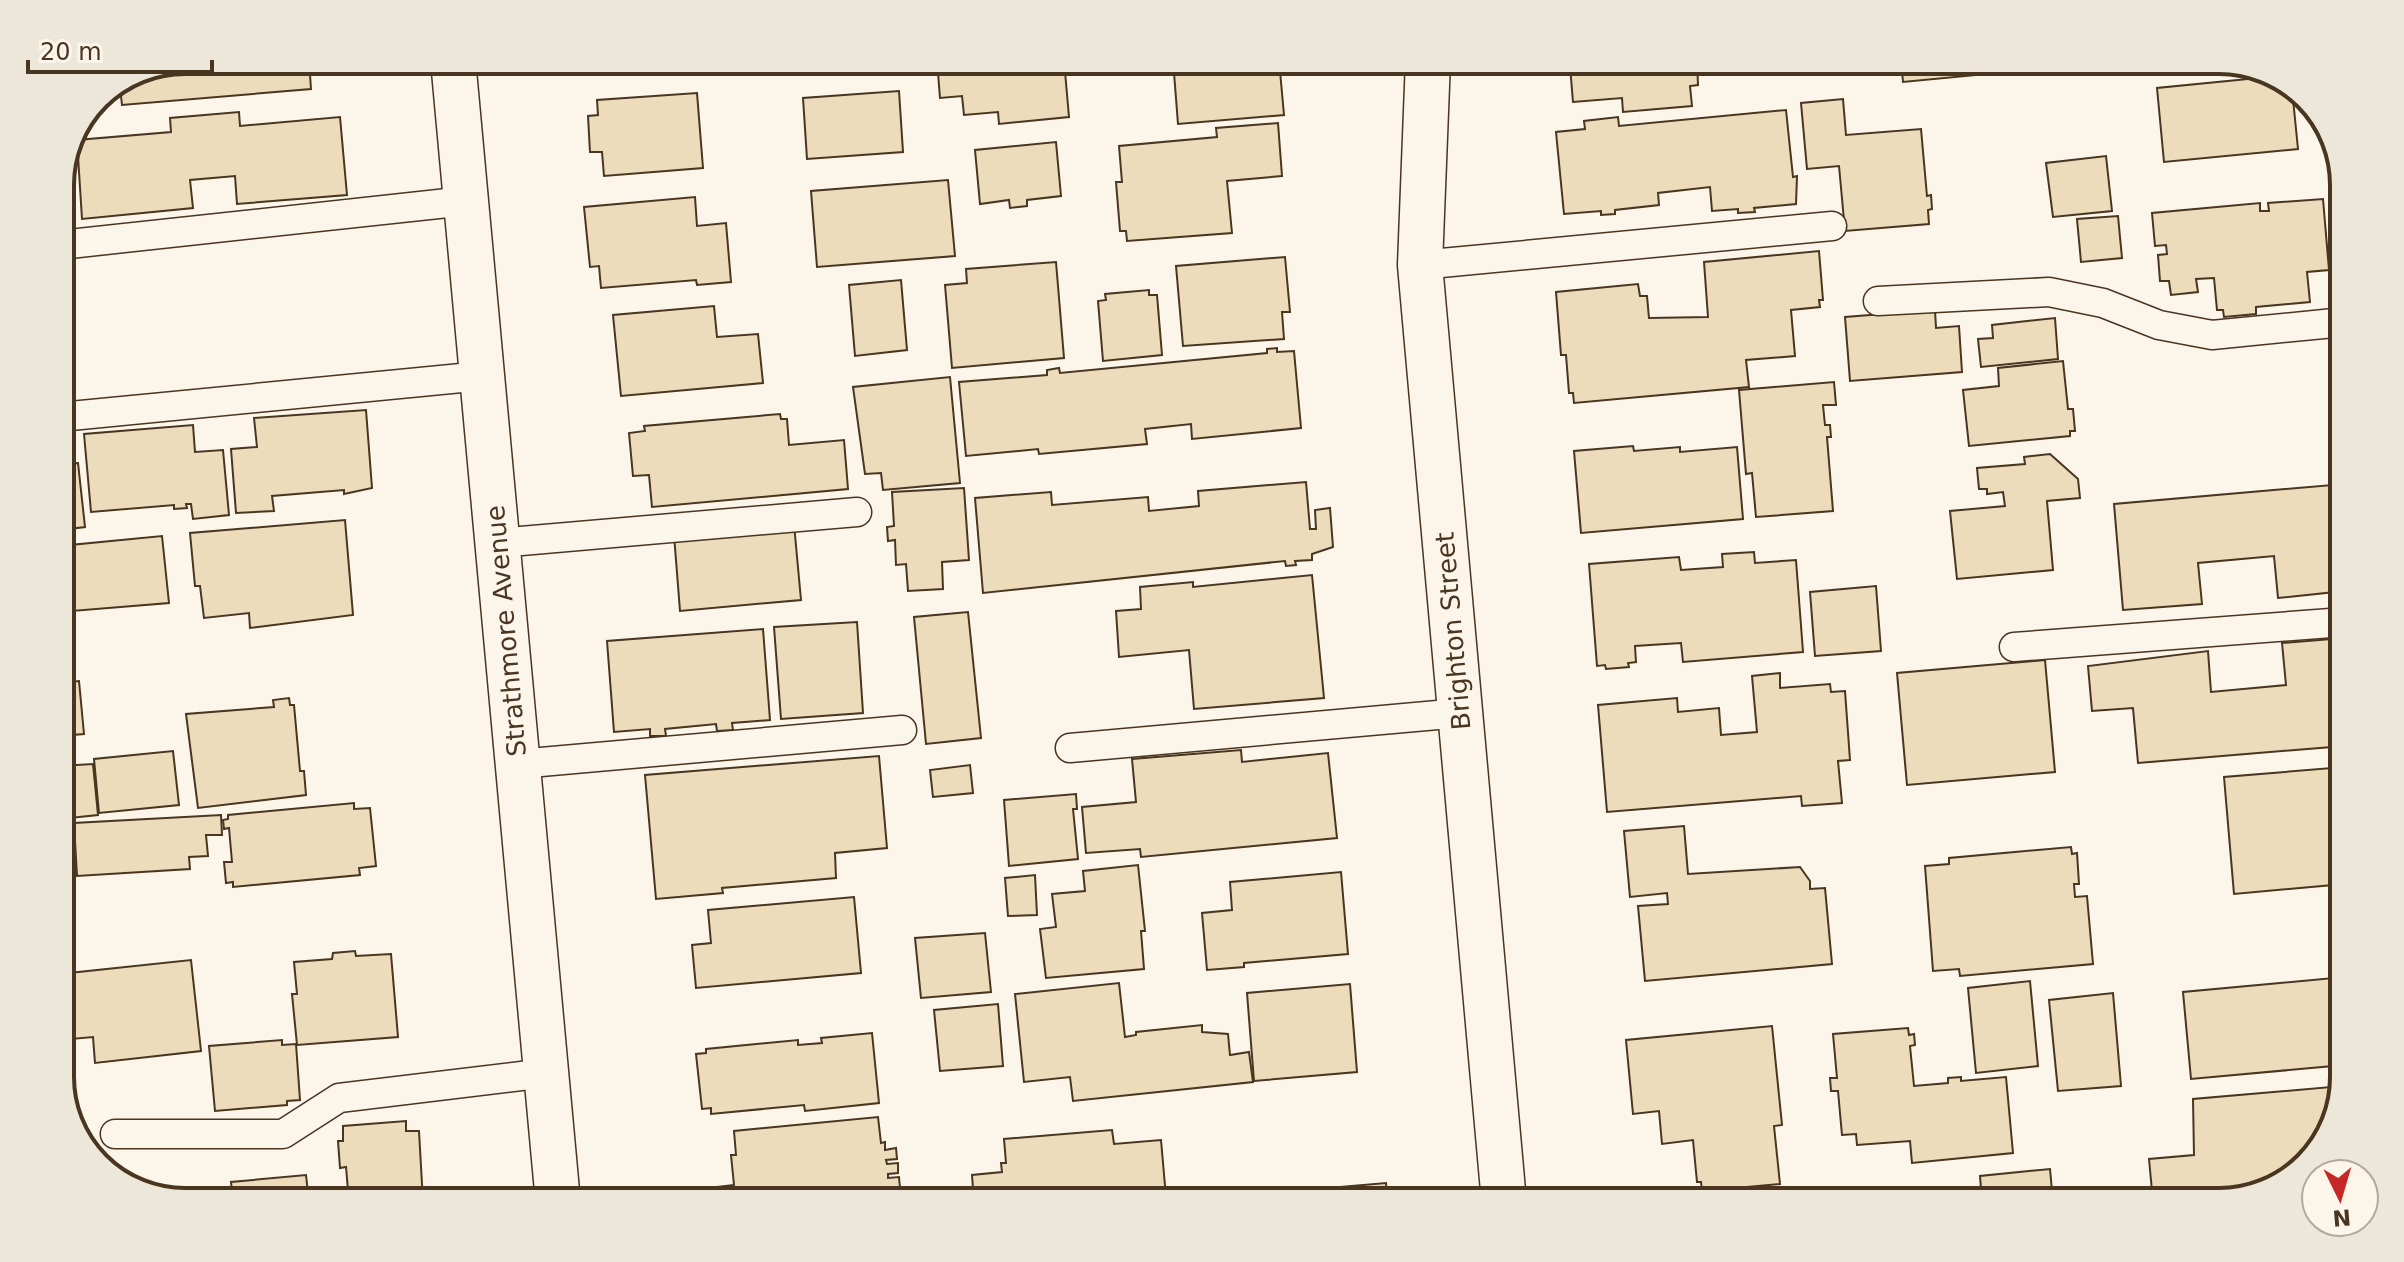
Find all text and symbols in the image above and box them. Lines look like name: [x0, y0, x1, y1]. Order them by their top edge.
scale bar: [28, 24, 212, 74]
text: 20 m: [40, 38, 102, 66]
street label: Strathmore Avenue: [480, 504, 532, 758]
street label: Brighton Street: [1429, 531, 1477, 731]
north arrow: [2300, 1158, 2380, 1238]
text: N: [2331, 1204, 2352, 1231]

